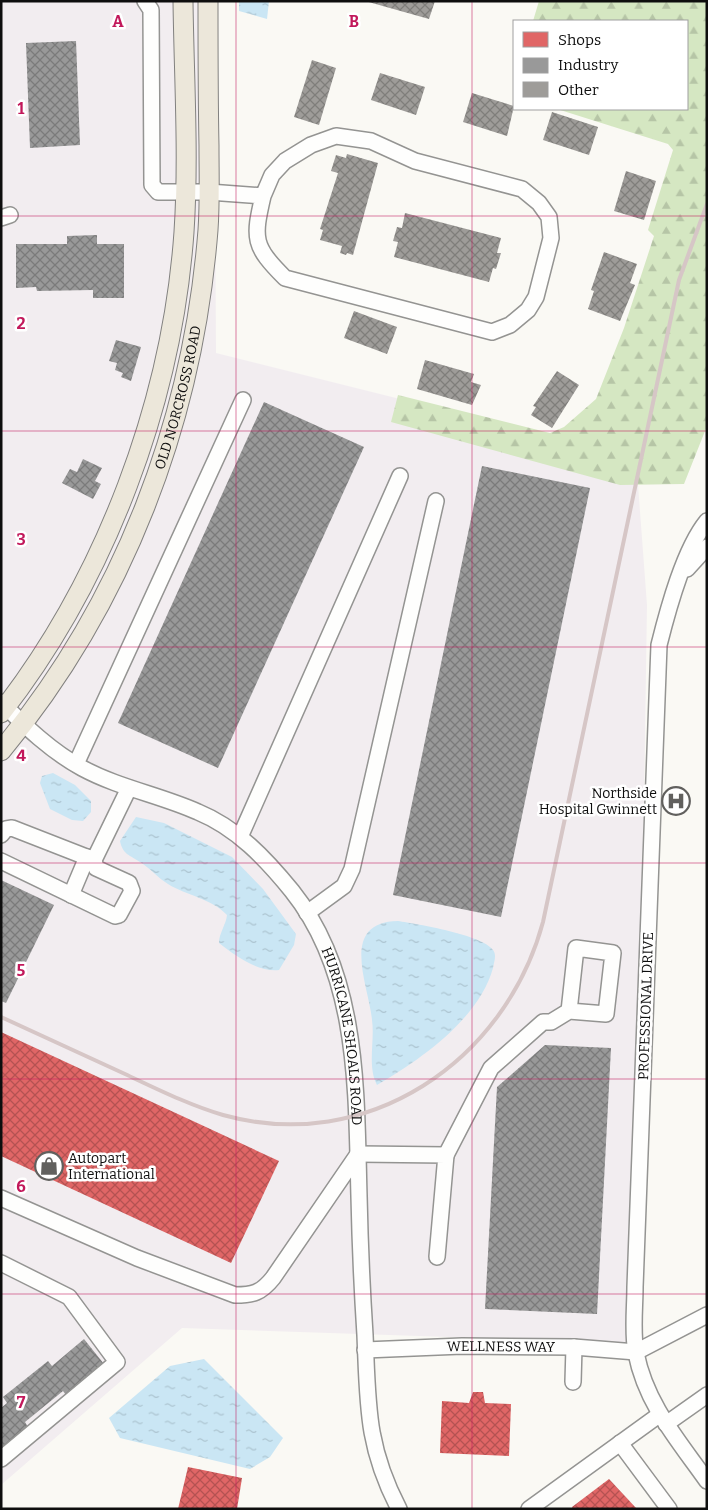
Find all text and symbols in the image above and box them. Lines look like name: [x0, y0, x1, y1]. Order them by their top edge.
text: A: [112, 12, 124, 31]
text: B: [349, 12, 359, 31]
legend: [513, 20, 688, 110]
text: Shops: [558, 31, 601, 49]
text: Industry: [558, 56, 618, 74]
text: Other: [558, 81, 599, 99]
text: 1: [18, 99, 25, 118]
text: 2: [16, 314, 26, 333]
street label: OLD NORCROSS ROAD: [151, 324, 204, 472]
text: 3: [16, 530, 26, 549]
text: 4: [16, 746, 26, 765]
place label: Northside Hospital Gwinnett: [539, 785, 657, 818]
hospital icon: Northside Hospital Gwinnett: [661, 786, 691, 816]
street label: PROFESSIONAL DRIVE: [635, 932, 657, 1080]
street label: HURRICANE SHOALS ROAD: [318, 944, 366, 1126]
text: 5: [17, 961, 26, 980]
place label: Autopart International: [68, 1150, 155, 1183]
shop icon: Autopart International: [34, 1151, 64, 1181]
text: 6: [16, 1177, 26, 1196]
street label: WELLNESS WAY: [446, 1337, 555, 1355]
text: 7: [17, 1393, 26, 1412]

